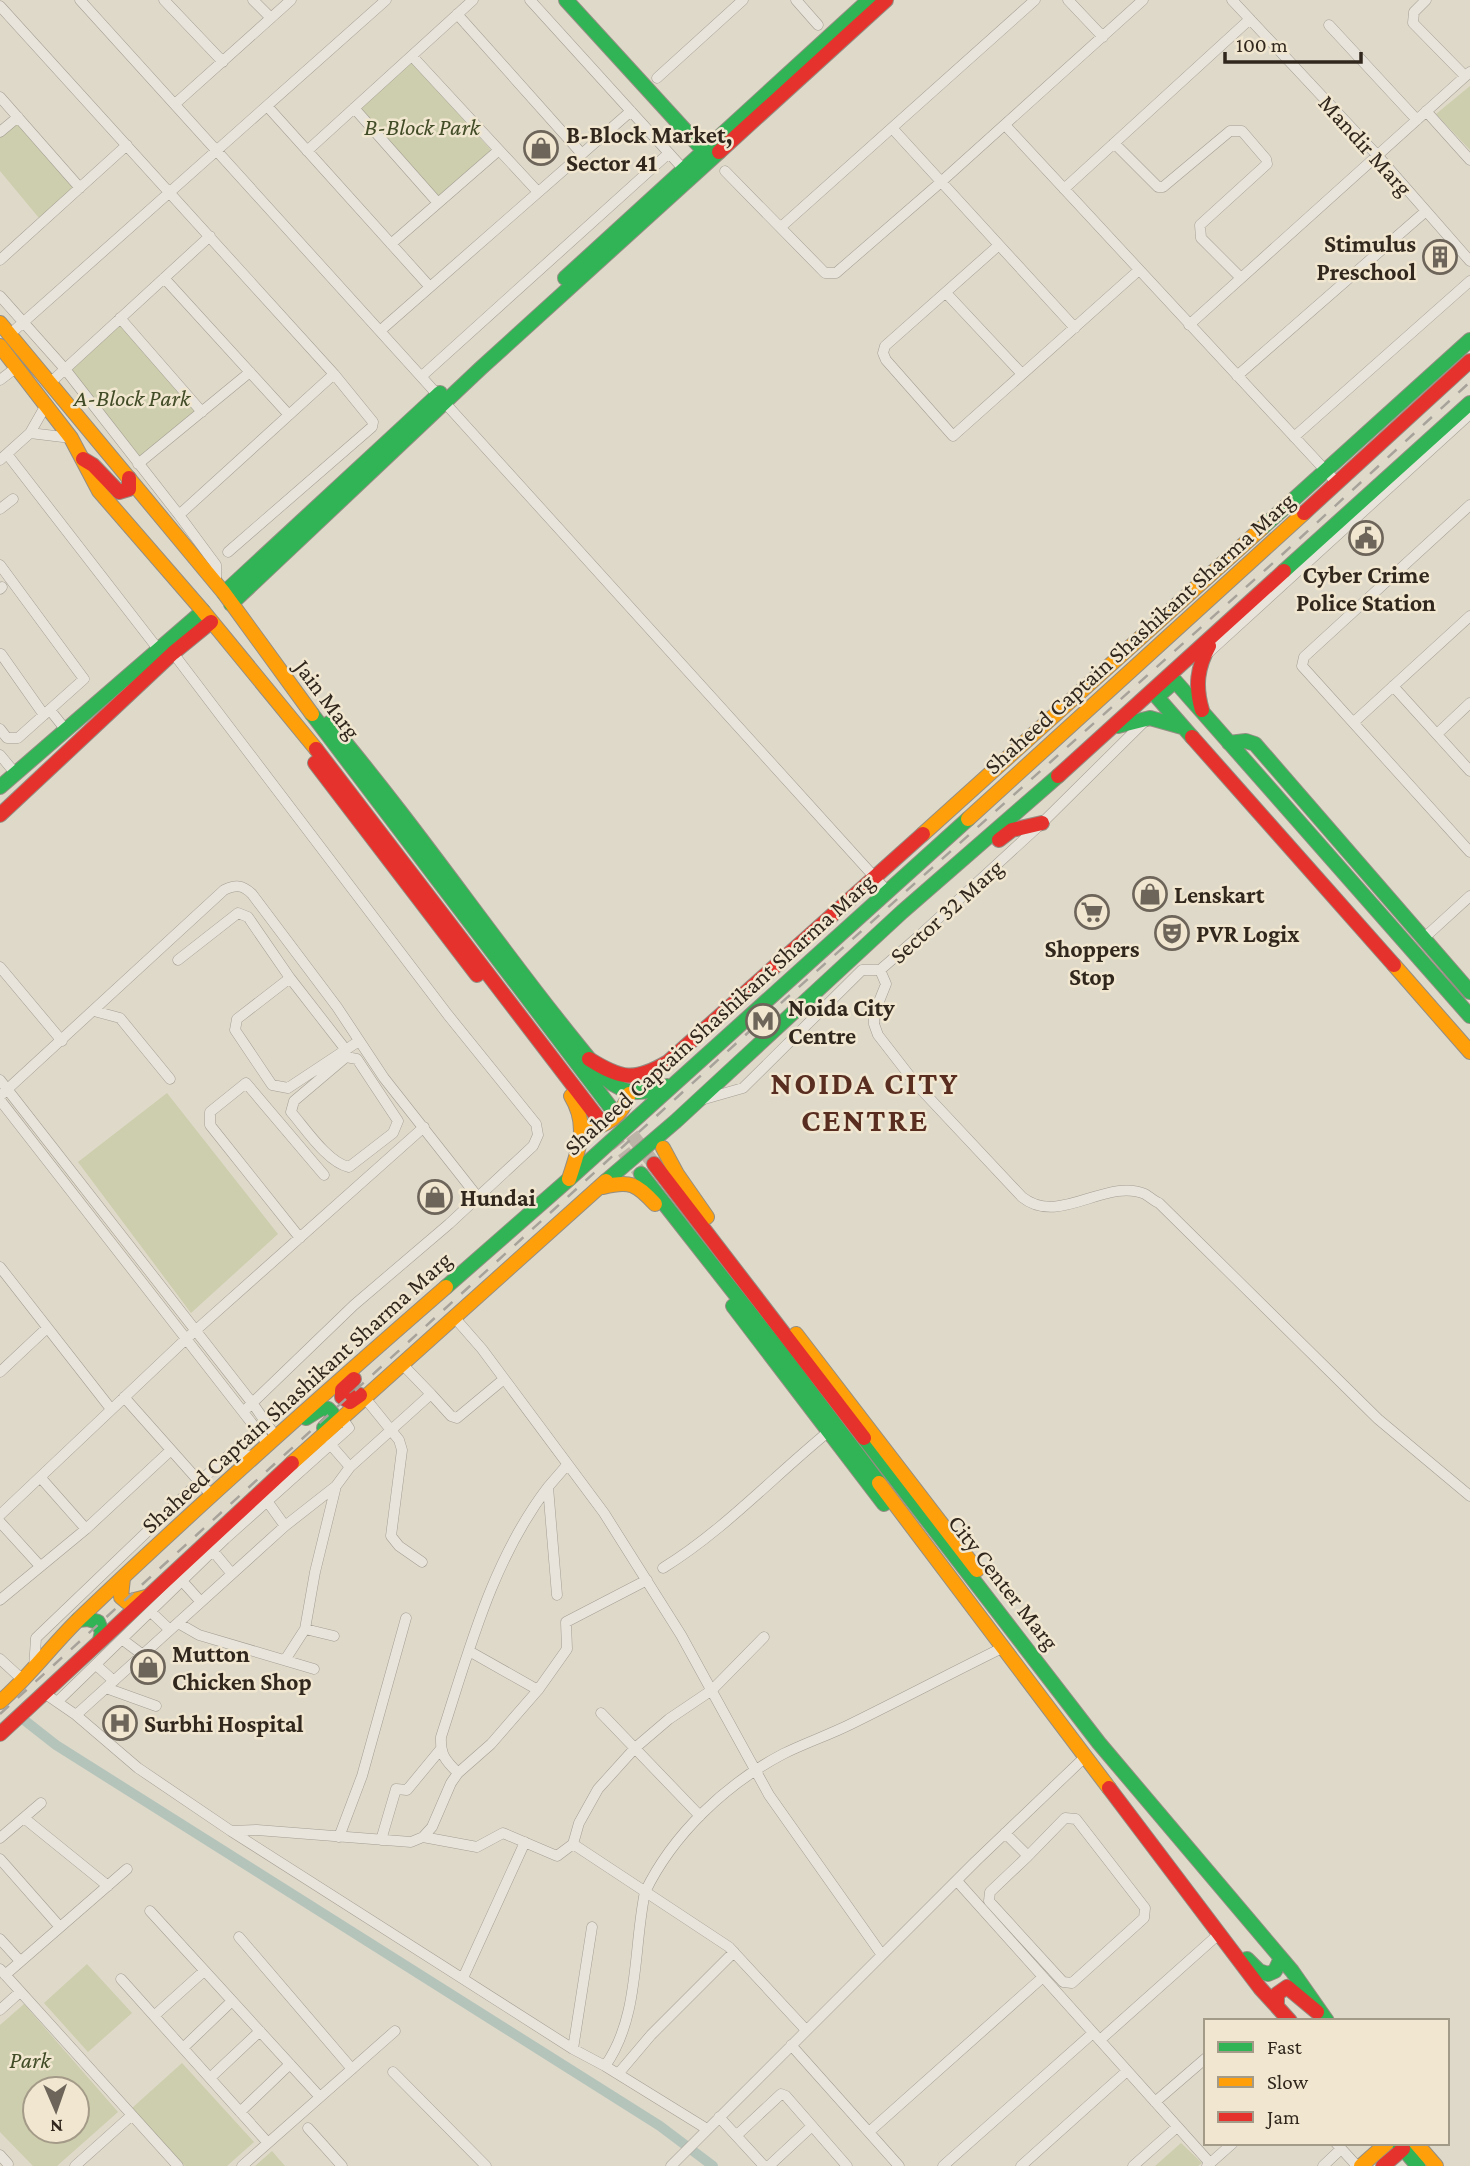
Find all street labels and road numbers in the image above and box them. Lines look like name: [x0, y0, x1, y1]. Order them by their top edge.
street label: Mandir Marg: [1314, 89, 1419, 201]
street label: Shaheed Captain Shashikant Sharma Marg: [978, 486, 1300, 779]
street label: Jain Marg: [288, 652, 367, 744]
street label: Sector 32 Marg: [884, 853, 1008, 969]
street label: Shaheed Captain Shashikant Sharma Marg: [558, 867, 880, 1160]
street label: Shaheed Captain Shashikant Sharma Marg: [135, 1245, 457, 1538]
street label: City Center Marg: [943, 1509, 1065, 1655]

